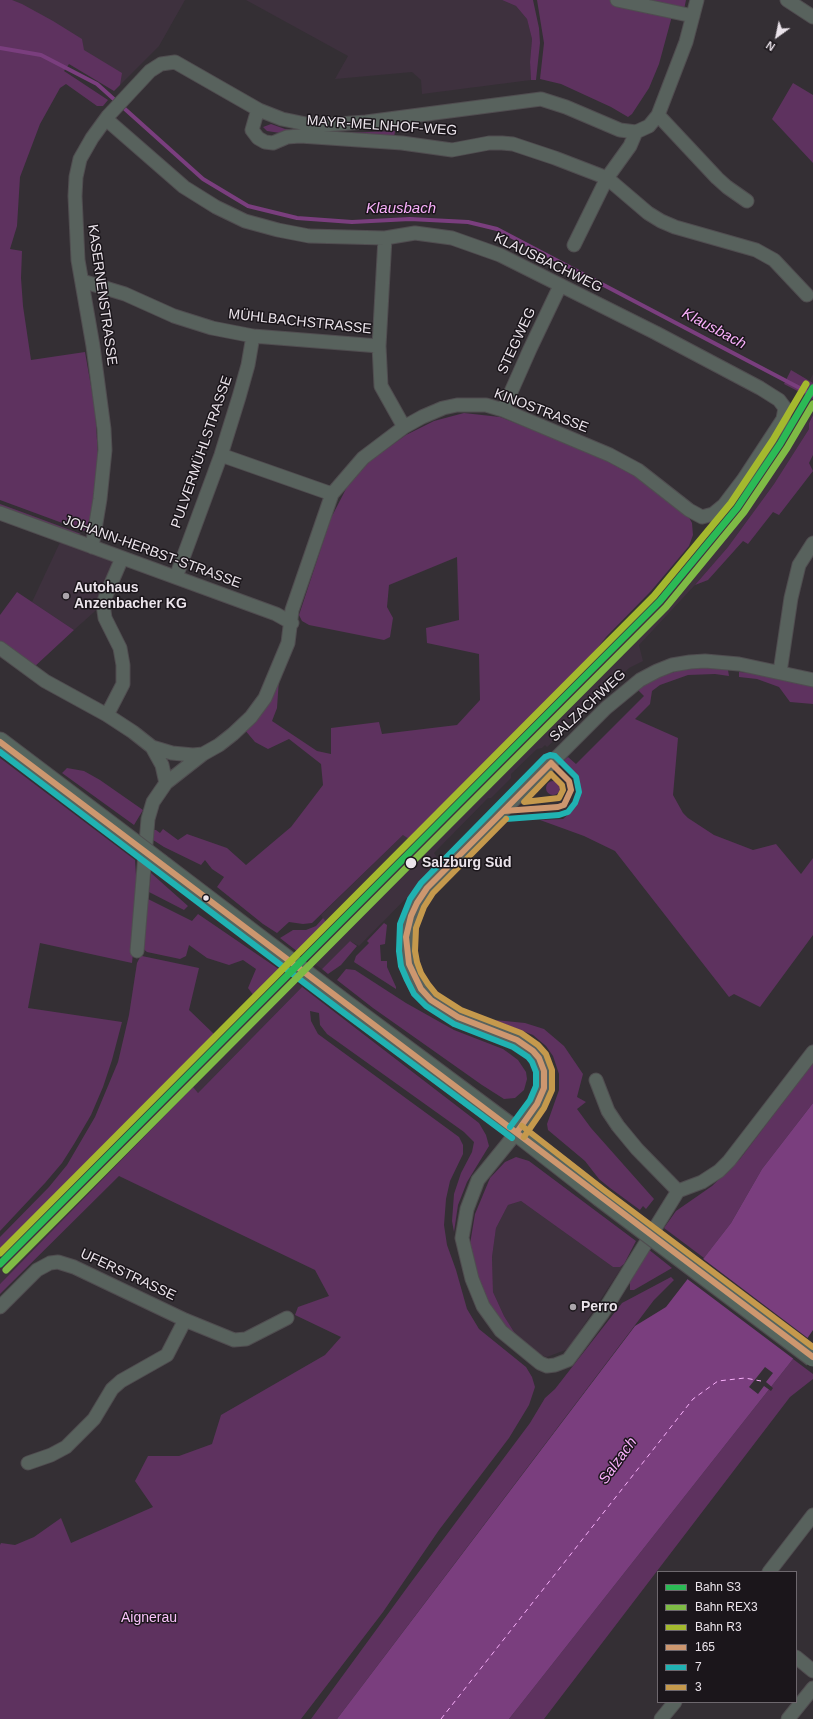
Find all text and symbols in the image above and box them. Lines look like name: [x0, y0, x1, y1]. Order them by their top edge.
north arrow: [757, 16, 797, 56]
text: N: [764, 39, 777, 53]
street label: MAYR-MELNHOF-WEG: [306, 112, 458, 140]
water label: Klausbach: [366, 200, 436, 218]
street label: KASERNENSTRASSE: [84, 223, 120, 367]
street label: KLAUSBACHWEG: [491, 230, 605, 296]
street label: STEGWEG: [494, 305, 540, 377]
water label: Klausbach: [679, 305, 749, 353]
street label: MÜHLBACHSTRASSE: [228, 306, 372, 338]
street label: PULVERMÜHLSTRASSE: [168, 374, 236, 530]
street label: KINOSTRASSE: [492, 385, 590, 437]
street label: JOHANN-HERBST-STRASSE: [61, 512, 243, 592]
place label: Autohaus Anzenbacher KG: [74, 580, 187, 612]
marker: Autohaus Anzenbacher KG: [61, 591, 71, 601]
street label: SALZACHWEG: [546, 666, 630, 746]
place label: Salzburg Süd: [422, 855, 511, 871]
marker: Salzburg Süd: [404, 856, 418, 870]
unlabelled marker: [201, 893, 211, 903]
street label: UFERSTRASSE: [78, 1246, 178, 1304]
place label: Perro: [581, 1299, 618, 1315]
marker: Perro: [568, 1302, 578, 1312]
water label: Salzach: [595, 1434, 641, 1488]
legend: [657, 1571, 797, 1703]
text: Bahn S3: [695, 1580, 741, 1594]
text: Bahn REX3: [695, 1600, 758, 1614]
park label: Aignerau: [121, 1610, 177, 1626]
text: Bahn R3: [695, 1620, 742, 1634]
text: 165: [695, 1640, 715, 1654]
text: 7: [695, 1660, 702, 1674]
text: 3: [695, 1680, 702, 1694]

